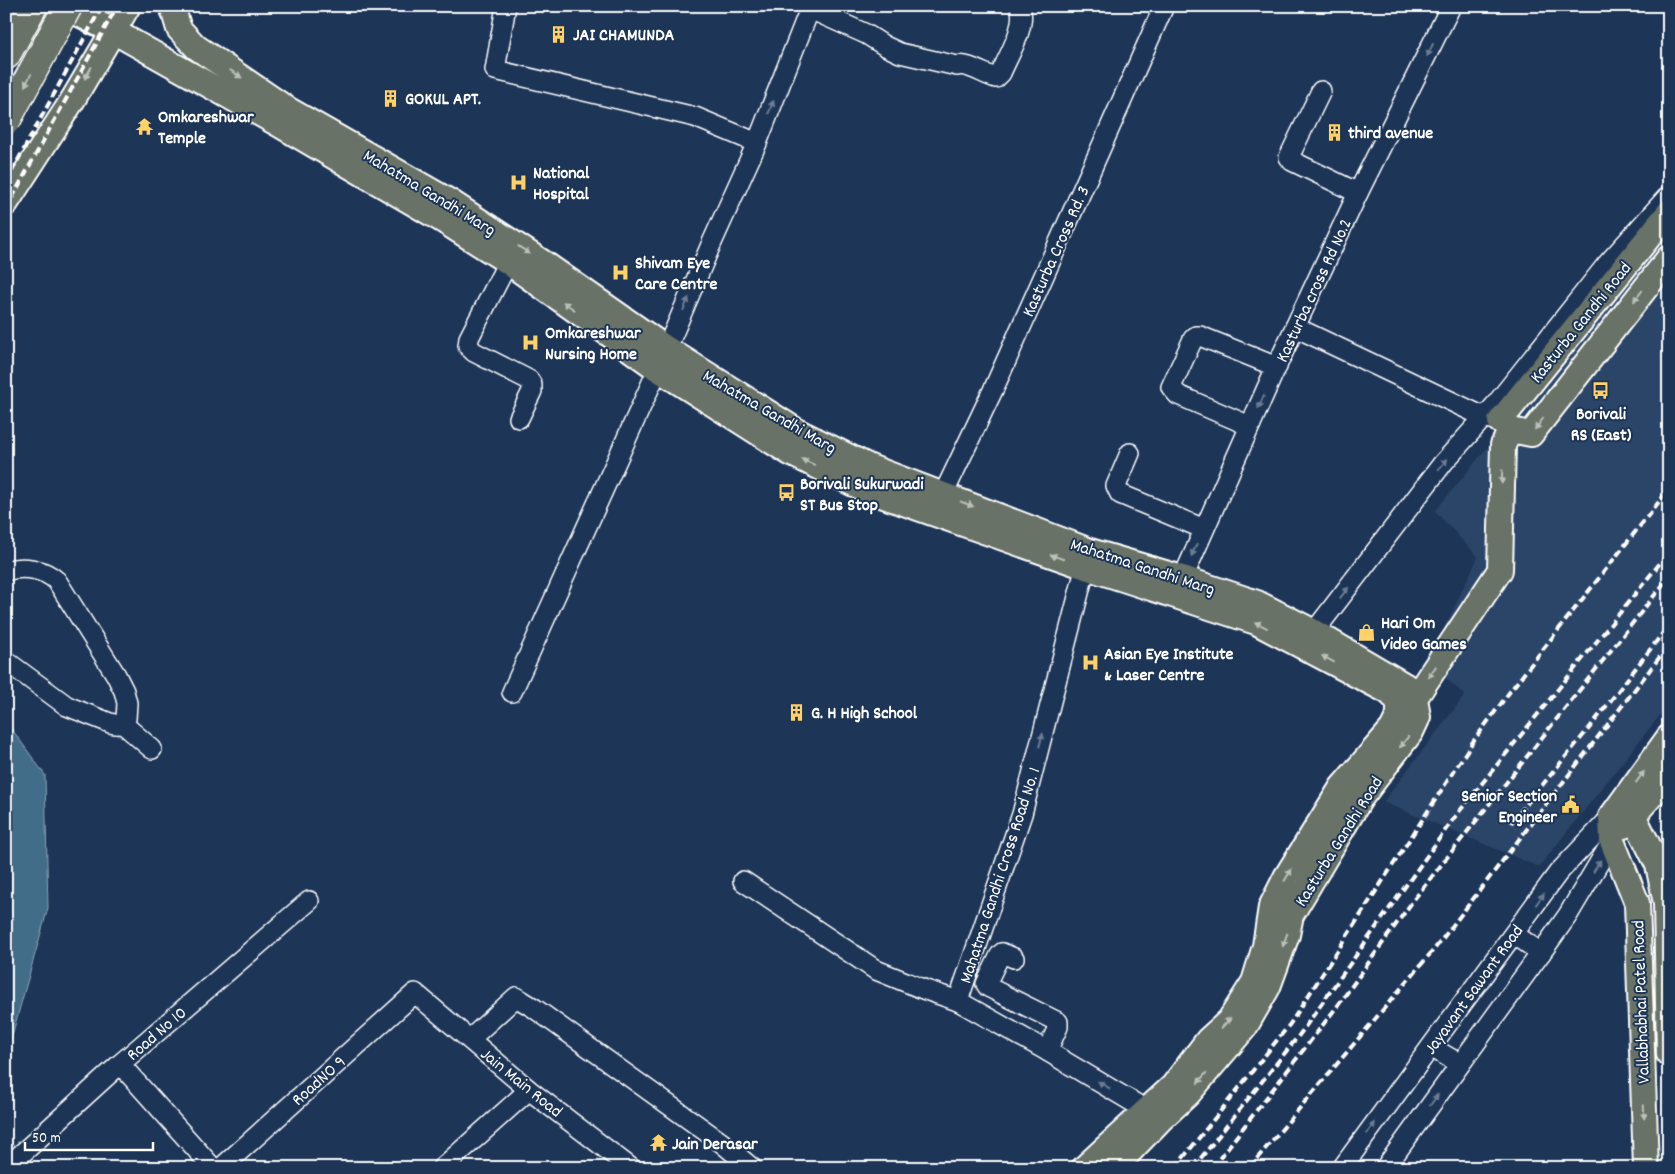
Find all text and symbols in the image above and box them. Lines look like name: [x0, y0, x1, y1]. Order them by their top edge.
building icon: JAI CHAMUNDA: [549, 24, 569, 44]
place label: JAI CHAMUNDA: [573, 24, 674, 49]
one-way arrow: [1425, 43, 1433, 57]
one-way arrow: [84, 66, 93, 80]
one-way arrow: [230, 69, 243, 79]
one-way arrow: [24, 73, 32, 87]
building icon: GOKUL APT.: [381, 88, 401, 108]
place label: GOKUL APT.: [405, 88, 481, 113]
one-way arrow: [767, 99, 775, 114]
place label: Omkareshwar Temple: [158, 106, 254, 152]
temple icon: Omkareshwar Temple: [134, 116, 154, 136]
building icon: third avenue: [1324, 122, 1344, 142]
place label: third avenue: [1348, 122, 1433, 147]
street label: Mahatma Gandhi Marg: [358, 145, 500, 244]
place label: National Hospital: [533, 162, 590, 208]
hospital icon: National Hospital: [509, 172, 529, 192]
street label: Kasturba Cross Rd. 3: [1017, 183, 1097, 321]
street label: Kasturba cross Rd No.2: [1271, 215, 1360, 367]
one-way arrow: [517, 245, 531, 255]
place label: Shivam Eye Care Centre: [635, 252, 718, 298]
street label: Kasturba Gandhi Road: [1525, 258, 1639, 389]
hospital icon: Shivam Eye Care Centre: [611, 262, 631, 282]
one-way arrow: [1633, 289, 1644, 302]
one-way arrow: [682, 297, 690, 311]
one-way arrow: [563, 301, 576, 311]
place label: Omkareshwar Nursing Home: [545, 322, 641, 368]
hospital icon: Omkareshwar Nursing Home: [521, 332, 541, 352]
street label: Mahatma Gandhi Marg: [697, 365, 840, 462]
bus stop icon: Borivali RS (East): [1591, 380, 1611, 400]
one-way arrow: [1256, 395, 1264, 409]
place label: Borivali RS (East): [1571, 403, 1632, 449]
one-way arrow: [1533, 417, 1544, 430]
one-way arrow: [801, 458, 815, 466]
one-way arrow: [1437, 458, 1448, 471]
one-way arrow: [1498, 469, 1506, 485]
place label: Borivali Sukurwadi ST Bus Stop: [800, 473, 924, 519]
bus stop icon: Borivali Sukurwadi ST Bus Stop: [776, 483, 796, 503]
one-way arrow: [959, 501, 974, 508]
street label: Mahatma Gandhi Marg: [1067, 533, 1218, 604]
one-way arrow: [1190, 543, 1198, 557]
one-way arrow: [1050, 553, 1065, 560]
one-way arrow: [1338, 587, 1349, 600]
place label: Hari Om Video Games: [1381, 612, 1467, 658]
one-way arrow: [1254, 620, 1269, 629]
shop icon: Hari Om Video Games: [1357, 622, 1377, 642]
place label: Asian Eye Institute & Laser Centre: [1104, 643, 1234, 689]
hospital icon: Asian Eye Institute & Laser Centre: [1080, 653, 1100, 673]
one-way arrow: [1320, 655, 1335, 663]
one-way arrow: [1427, 665, 1437, 678]
building icon: G. H High School: [787, 702, 807, 722]
place label: G. H High School: [811, 702, 918, 727]
one-way arrow: [1038, 732, 1046, 747]
one-way arrow: [1398, 735, 1409, 748]
street label: Mahatma Gandhi Cross Road No. 1: [955, 765, 1048, 987]
one-way arrow: [1634, 771, 1644, 784]
street label: Kasturba Gandhi Road: [1290, 772, 1390, 912]
place label: Senior Section Engineer: [1461, 785, 1557, 831]
public building icon: Senior Section Engineer: [1561, 795, 1581, 815]
one-way arrow: [1593, 860, 1602, 873]
one-way arrow: [1283, 869, 1292, 882]
one-way arrow: [1534, 893, 1545, 906]
street label: Jayavant Sawant Road: [1419, 920, 1531, 1060]
street label: Vallabhabhai Patel Road: [1627, 920, 1658, 1084]
one-way arrow: [1281, 933, 1288, 948]
street label: Road No 10: [122, 1002, 193, 1068]
one-way arrow: [1220, 1017, 1232, 1029]
street label: Jain Main Road: [474, 1043, 567, 1125]
street label: RoadNO 9: [287, 1051, 352, 1113]
one-way arrow: [1196, 1071, 1208, 1083]
one-way arrow: [1097, 1080, 1110, 1089]
one-way arrow: [1429, 1093, 1439, 1107]
one-way arrow: [1640, 1105, 1648, 1121]
scale bar: [25, 1119, 152, 1151]
one-way arrow: [1366, 1122, 1376, 1135]
text: 50 m: [32, 1128, 61, 1150]
temple icon: Jain Derasar: [648, 1133, 668, 1153]
place label: Jain Derasar: [672, 1133, 758, 1158]

